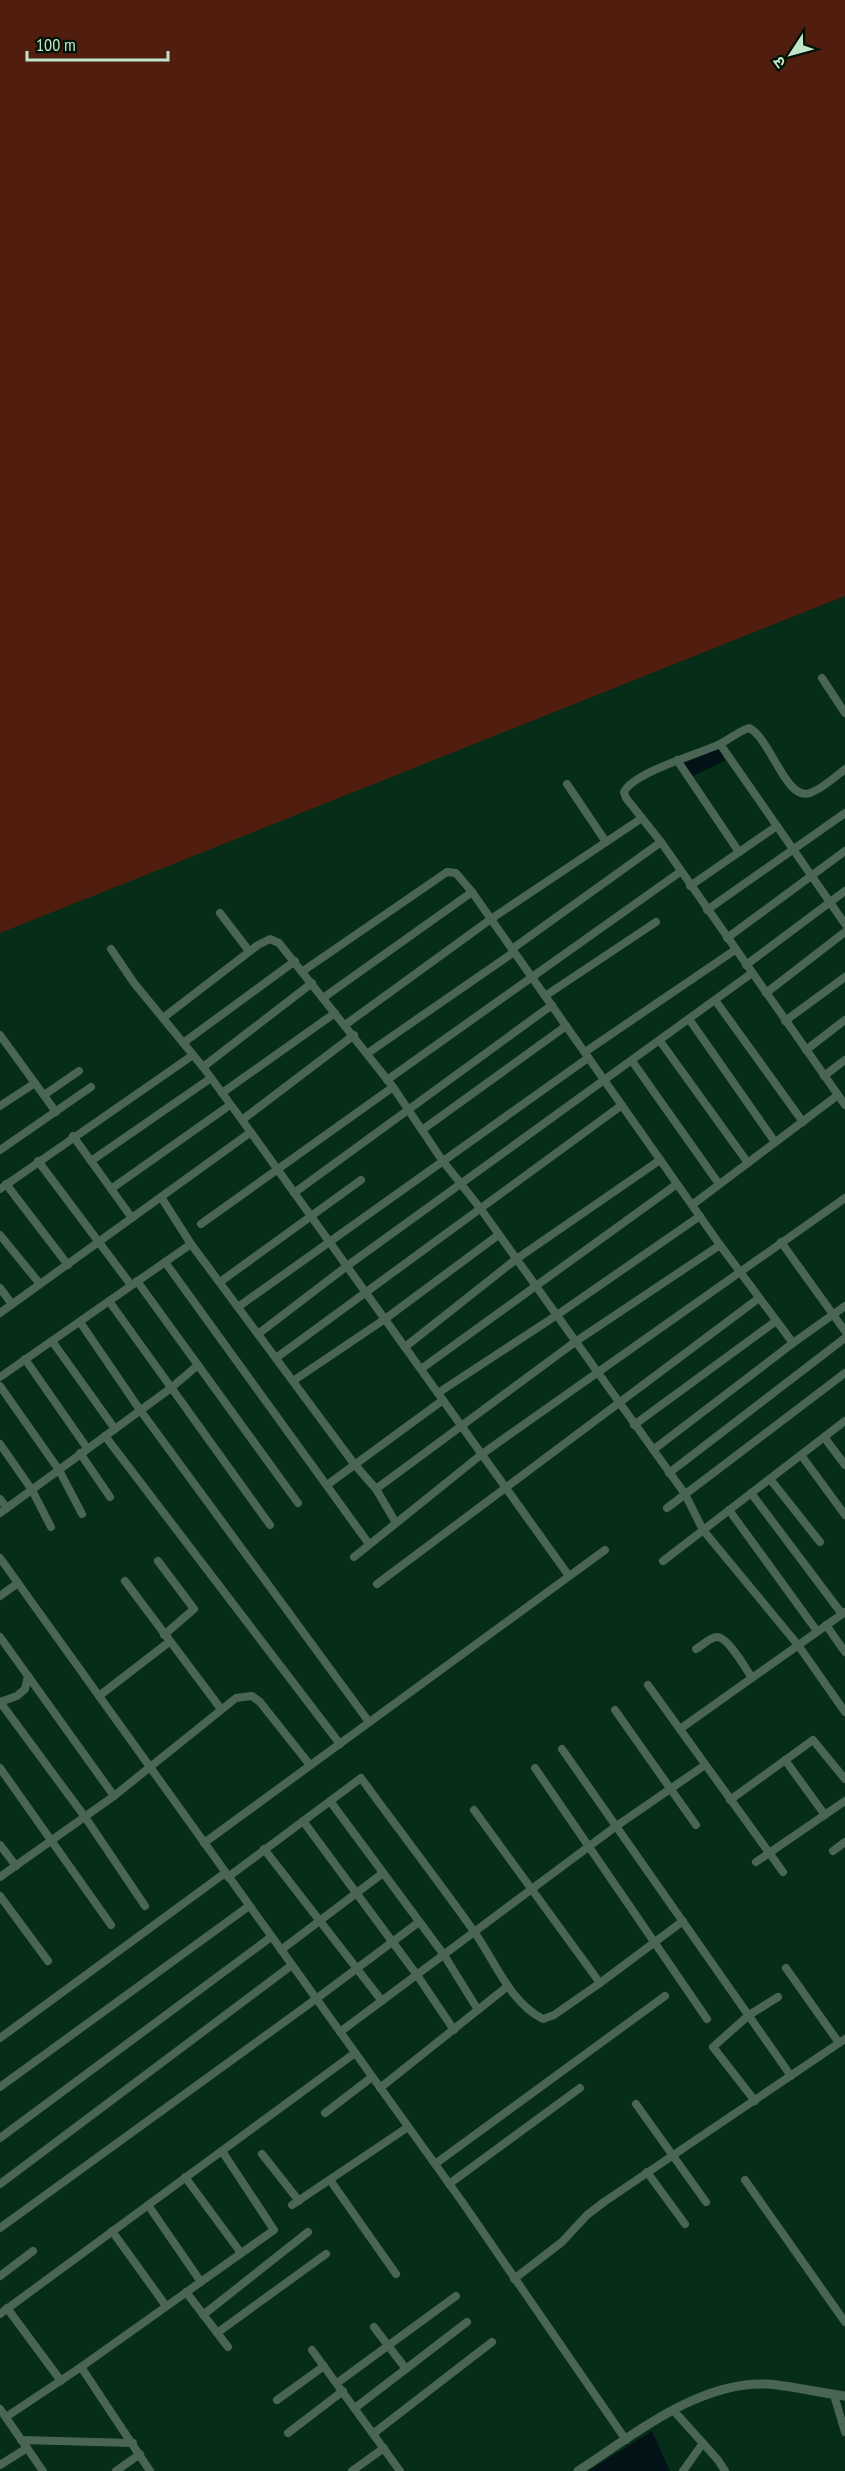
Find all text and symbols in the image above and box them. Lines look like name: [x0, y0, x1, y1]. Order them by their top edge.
scale bar: [27, 24, 168, 62]
north arrow: [761, 24, 821, 84]
text: 100 m: [36, 33, 76, 56]
text: उ: [768, 53, 790, 72]

